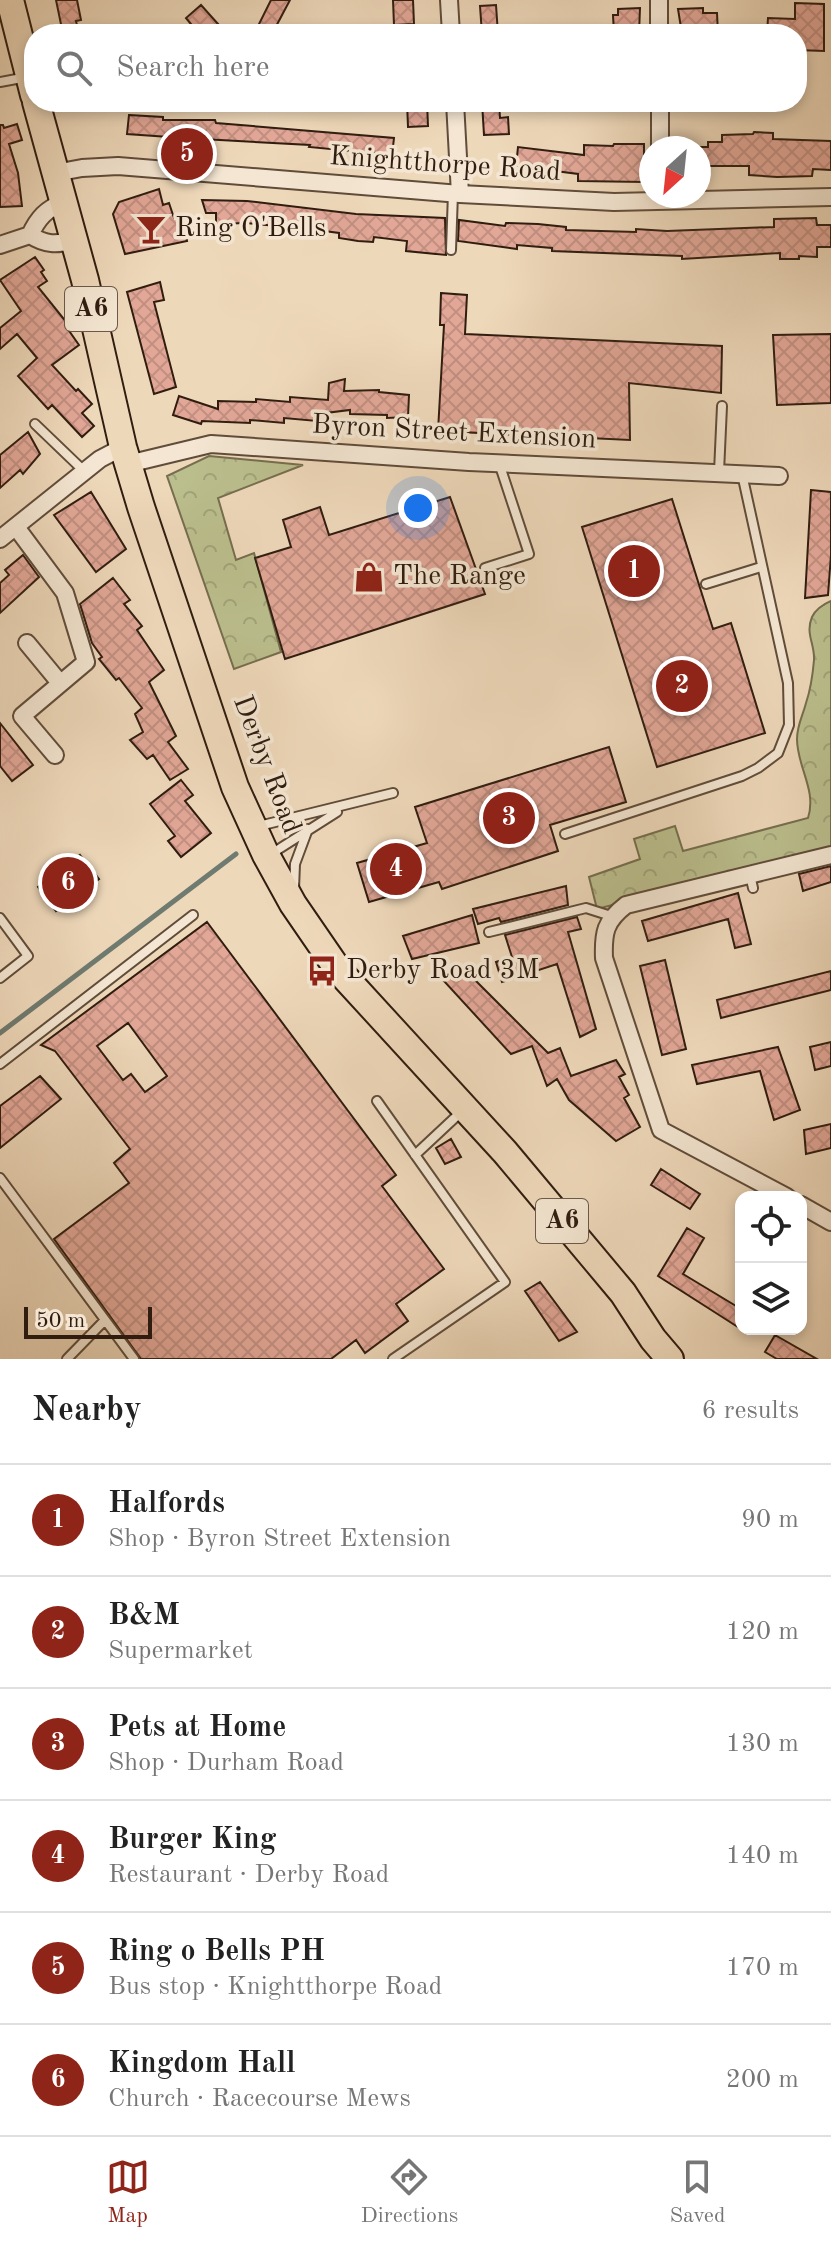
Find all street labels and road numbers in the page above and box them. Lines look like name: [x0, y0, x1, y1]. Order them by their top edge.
street label: Knightthorpe Road: [328, 143, 562, 187]
road number: A6: [65, 287, 117, 331]
street label: Byron Street Extension: [311, 412, 597, 454]
street label: Derby Road: [227, 692, 305, 838]
road number: A6: [536, 1199, 588, 1243]

